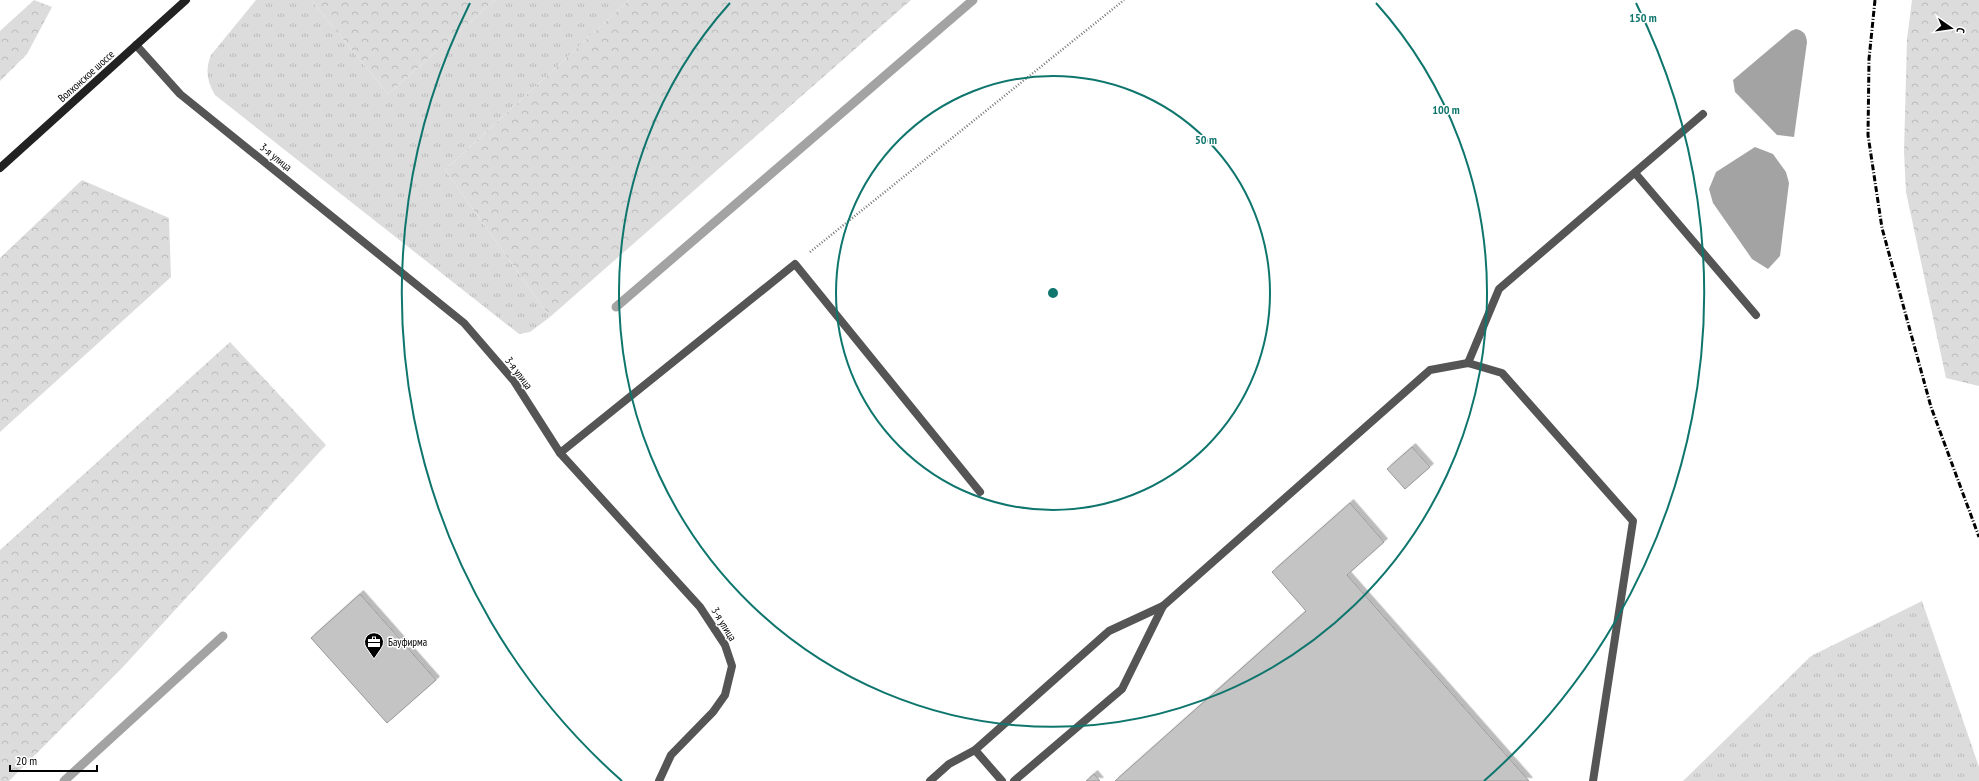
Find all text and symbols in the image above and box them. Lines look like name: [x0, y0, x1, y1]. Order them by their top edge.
north arrow: [1931, 8, 1971, 48]
text: 150 m: [1629, 10, 1657, 25]
text: С: [1953, 26, 1968, 34]
street label: Волхонское шоссе: [55, 47, 118, 105]
text: 100 m: [1432, 102, 1460, 117]
text: 50 m: [1195, 132, 1217, 147]
street label: 3-я улица: [257, 140, 295, 174]
centre of rings: [1046, 286, 1060, 300]
street label: 3-я улица: [502, 354, 536, 392]
street label: 3-я улица: [708, 604, 740, 644]
office icon: Бауфирма: [363, 631, 385, 659]
place label: Бауфирма: [388, 635, 427, 649]
scale bar: [10, 747, 97, 773]
text: 20 m: [16, 753, 37, 768]

